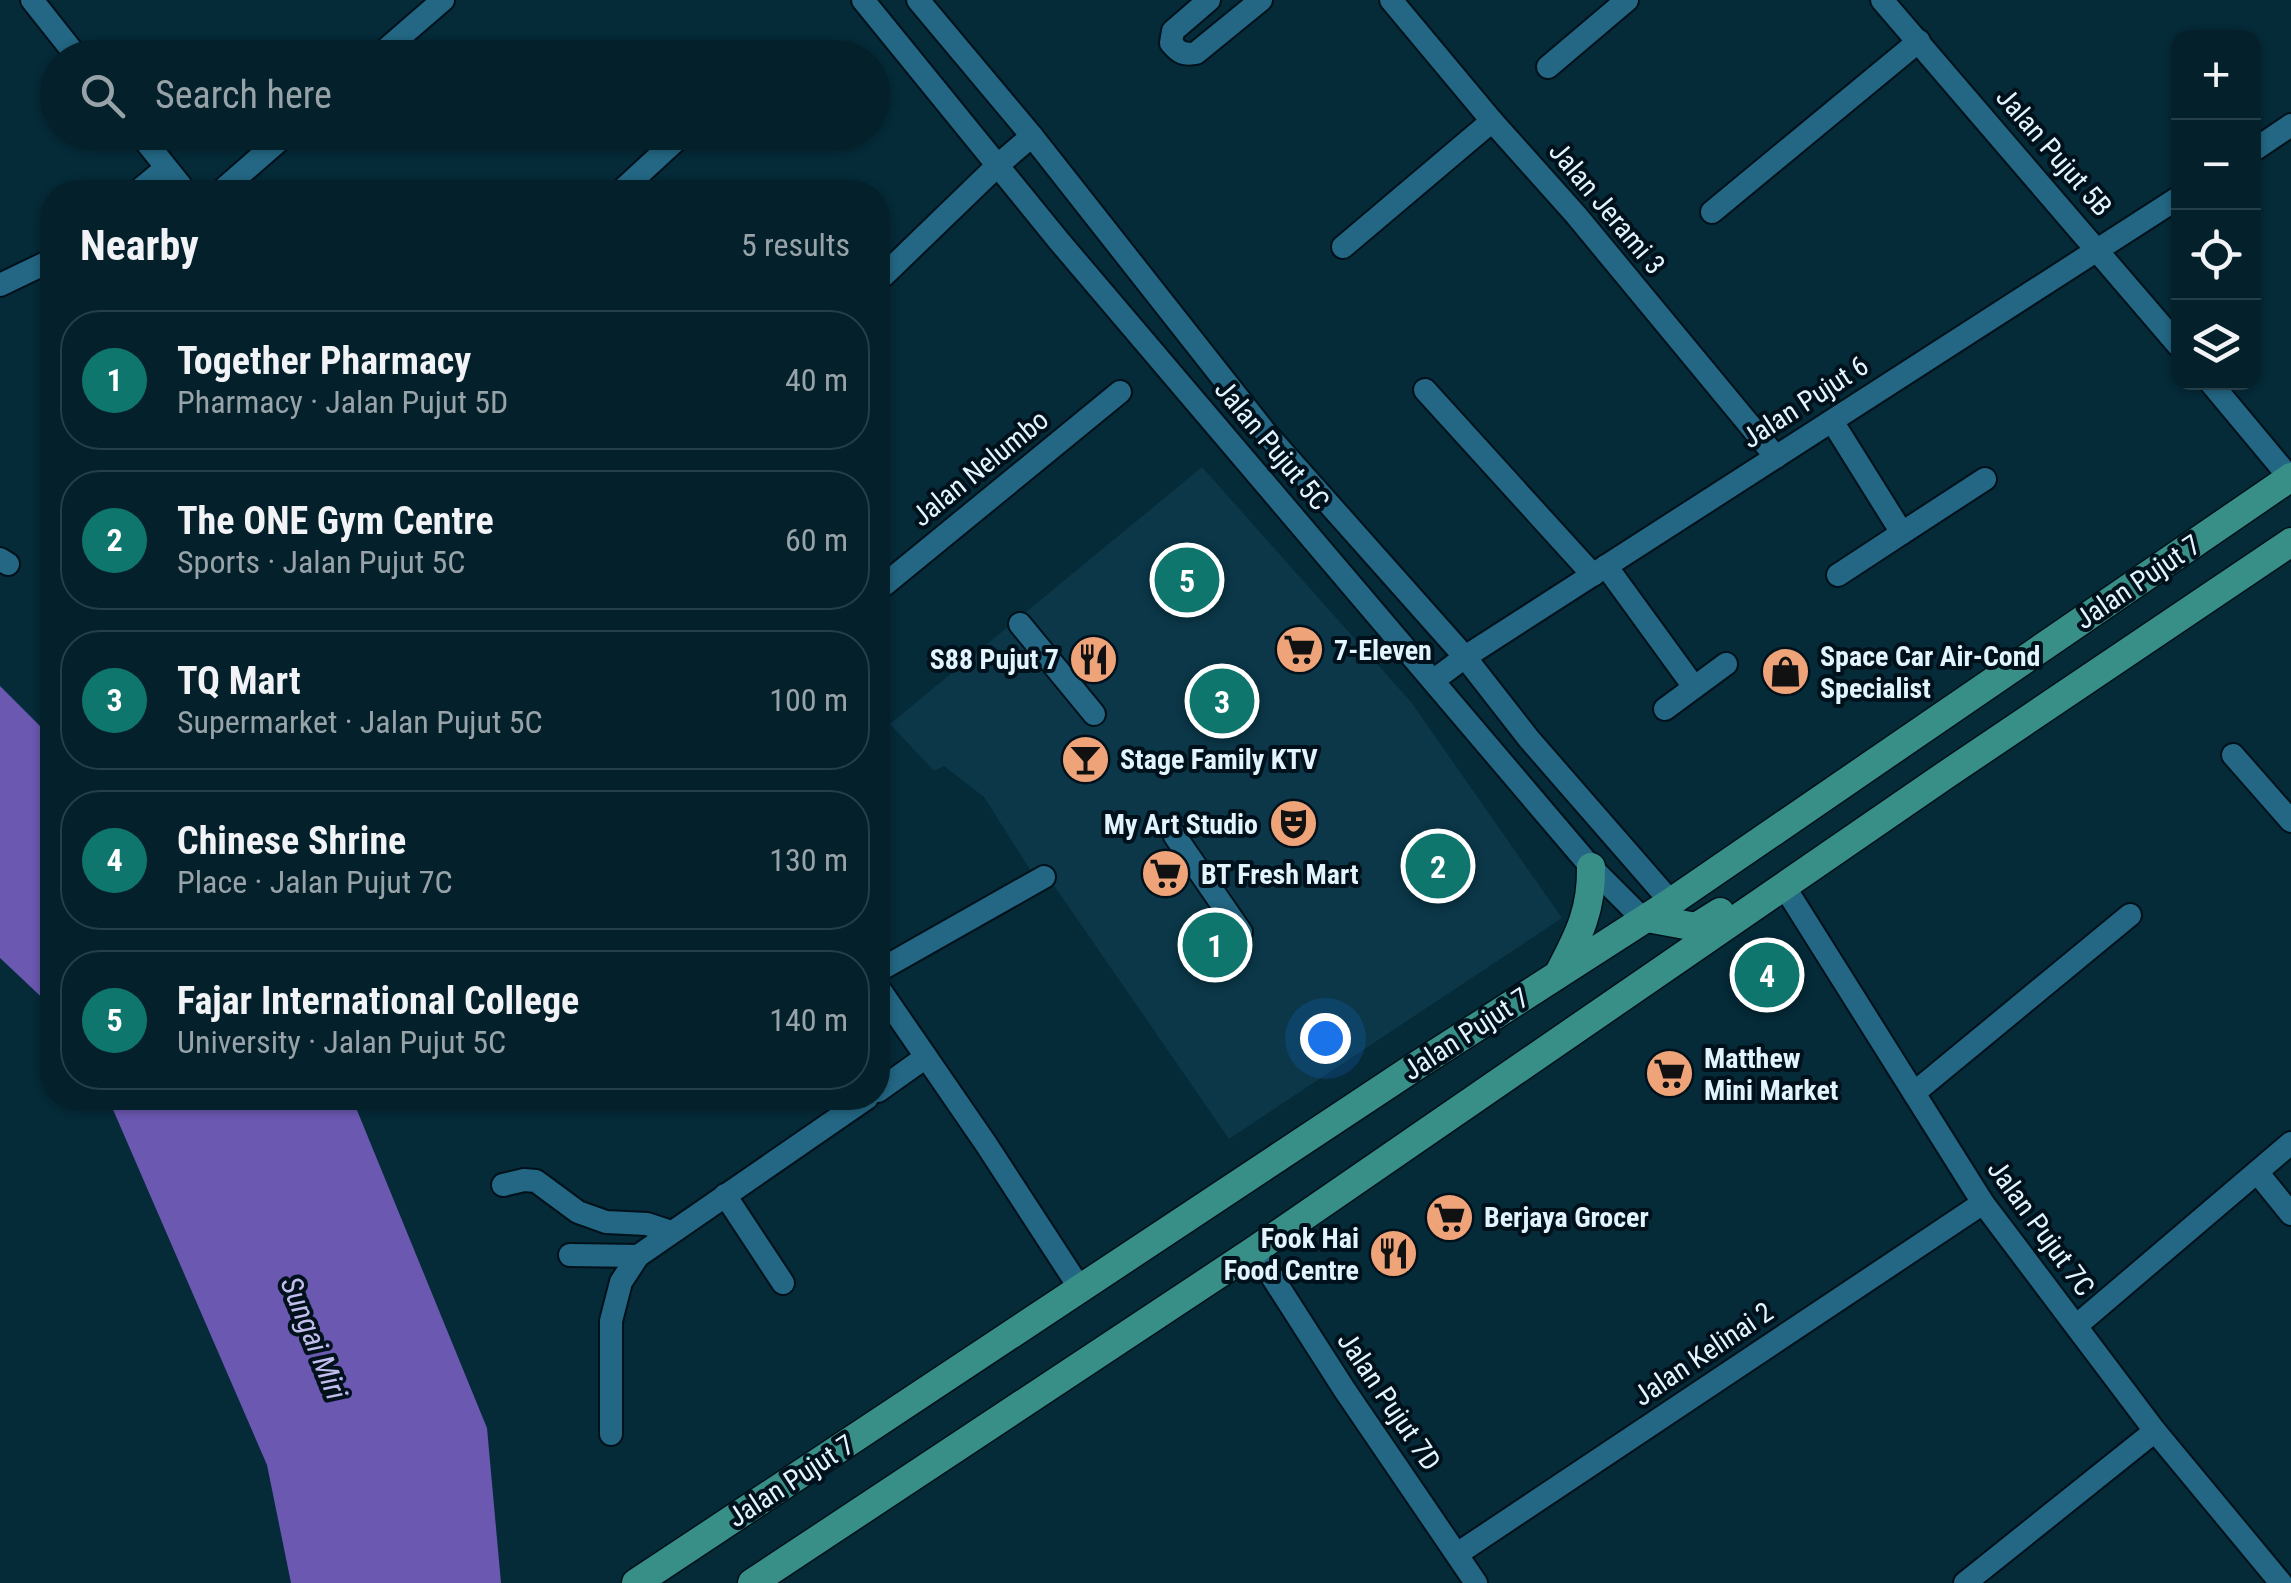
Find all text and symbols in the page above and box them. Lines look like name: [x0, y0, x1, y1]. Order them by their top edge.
map controls: [2171, 30, 2261, 390]
button: +: [2171, 30, 2261, 120]
search box: [40, 40, 890, 150]
icon: search: [75, 68, 130, 123]
text: Search here: [155, 73, 332, 117]
street label: Jalan Pujut 5B: [1989, 81, 2119, 223]
button: −: [2171, 120, 2261, 210]
street label: Jalan Jerami 3: [1542, 135, 1672, 281]
button: locate: [2171, 210, 2261, 300]
text: Nearby: [80, 221, 199, 270]
text: 5 results: [741, 226, 850, 264]
button: layers: [2171, 300, 2261, 390]
text: Together Pharmacy: [177, 339, 471, 383]
street label: Jalan Pujut 6: [1736, 349, 1874, 455]
text: 1: [106, 361, 123, 399]
text: 40 m: [785, 361, 848, 399]
street label: Jalan Pujut 5C: [1208, 373, 1336, 517]
text: Pharmacy · Jalan Pujut 5D: [177, 383, 508, 421]
street label: Jalan Nelumbo: [905, 403, 1055, 533]
text: The ONE Gym Centre: [177, 499, 494, 543]
text: 2: [106, 521, 123, 559]
text: 60 m: [785, 521, 848, 559]
street label: Jalan Pujut 7: [2069, 528, 2207, 636]
pin: 5: [1154, 542, 1220, 618]
text: Sports · Jalan Pujut 5C: [177, 543, 465, 581]
supermarket icon: 7-Eleven: [1273, 624, 1325, 676]
restaurant icon: S88 Pujut 7: [1068, 633, 1120, 685]
place label: 7-Eleven: [1334, 634, 1432, 667]
place label: Space Car Air-Cond Specialist: [1820, 640, 2040, 705]
place label: S88 Pujut 7: [930, 643, 1059, 676]
shop icon: Space Car Air-Cond Specialist: [1759, 646, 1811, 698]
text: TQ Mart: [177, 659, 301, 703]
pin: 3: [1190, 664, 1254, 738]
text: 3: [106, 681, 123, 719]
text: 100 m: [769, 681, 848, 719]
text: Supermarket · Jalan Pujut 5C: [177, 703, 543, 741]
bar icon: Stage Family KTV: [1059, 733, 1111, 785]
place label: Stage Family KTV: [1120, 743, 1318, 776]
theatre icon: My Art Studio: [1267, 798, 1319, 850]
place label: My Art Studio: [1104, 808, 1258, 841]
text: Chinese Shrine: [177, 819, 406, 863]
pin: 2: [1406, 828, 1470, 904]
text: 4: [106, 841, 123, 879]
text: 130 m: [769, 841, 848, 879]
supermarket icon: BT Fresh Mart: [1140, 848, 1192, 900]
place label: BT Fresh Mart: [1201, 858, 1358, 891]
text: Place · Jalan Pujut 7C: [177, 863, 453, 901]
pin: 1: [1182, 908, 1248, 982]
pin: 4: [1734, 938, 1800, 1012]
text: Fajar International College: [177, 979, 579, 1023]
street label: Jalan Pujut 7: [1397, 981, 1535, 1087]
text: 5: [106, 1001, 123, 1039]
text: 140 m: [769, 1001, 848, 1039]
your location: [1300, 1013, 1351, 1064]
text: University · Jalan Pujut 5C: [177, 1023, 506, 1061]
place label: Matthew Mini Market: [1704, 1042, 1838, 1107]
supermarket icon: Matthew Mini Market: [1643, 1048, 1695, 1100]
street label: Jalan Pujut 7C: [1981, 1154, 2101, 1302]
supermarket icon: Berjaya Grocer: [1423, 1191, 1475, 1243]
place label: Berjaya Grocer: [1484, 1201, 1649, 1234]
place label: Fook Hai Food Centre: [1224, 1222, 1359, 1287]
restaurant icon: Fook Hai Food Centre: [1368, 1228, 1420, 1280]
water label: Sungai Miri: [274, 1272, 355, 1405]
street label: Jalan Kelinai 2: [1627, 1295, 1779, 1413]
street label: Jalan Pujut 7D: [1331, 1325, 1447, 1477]
street label: Jalan Pujut 7: [722, 1428, 860, 1534]

